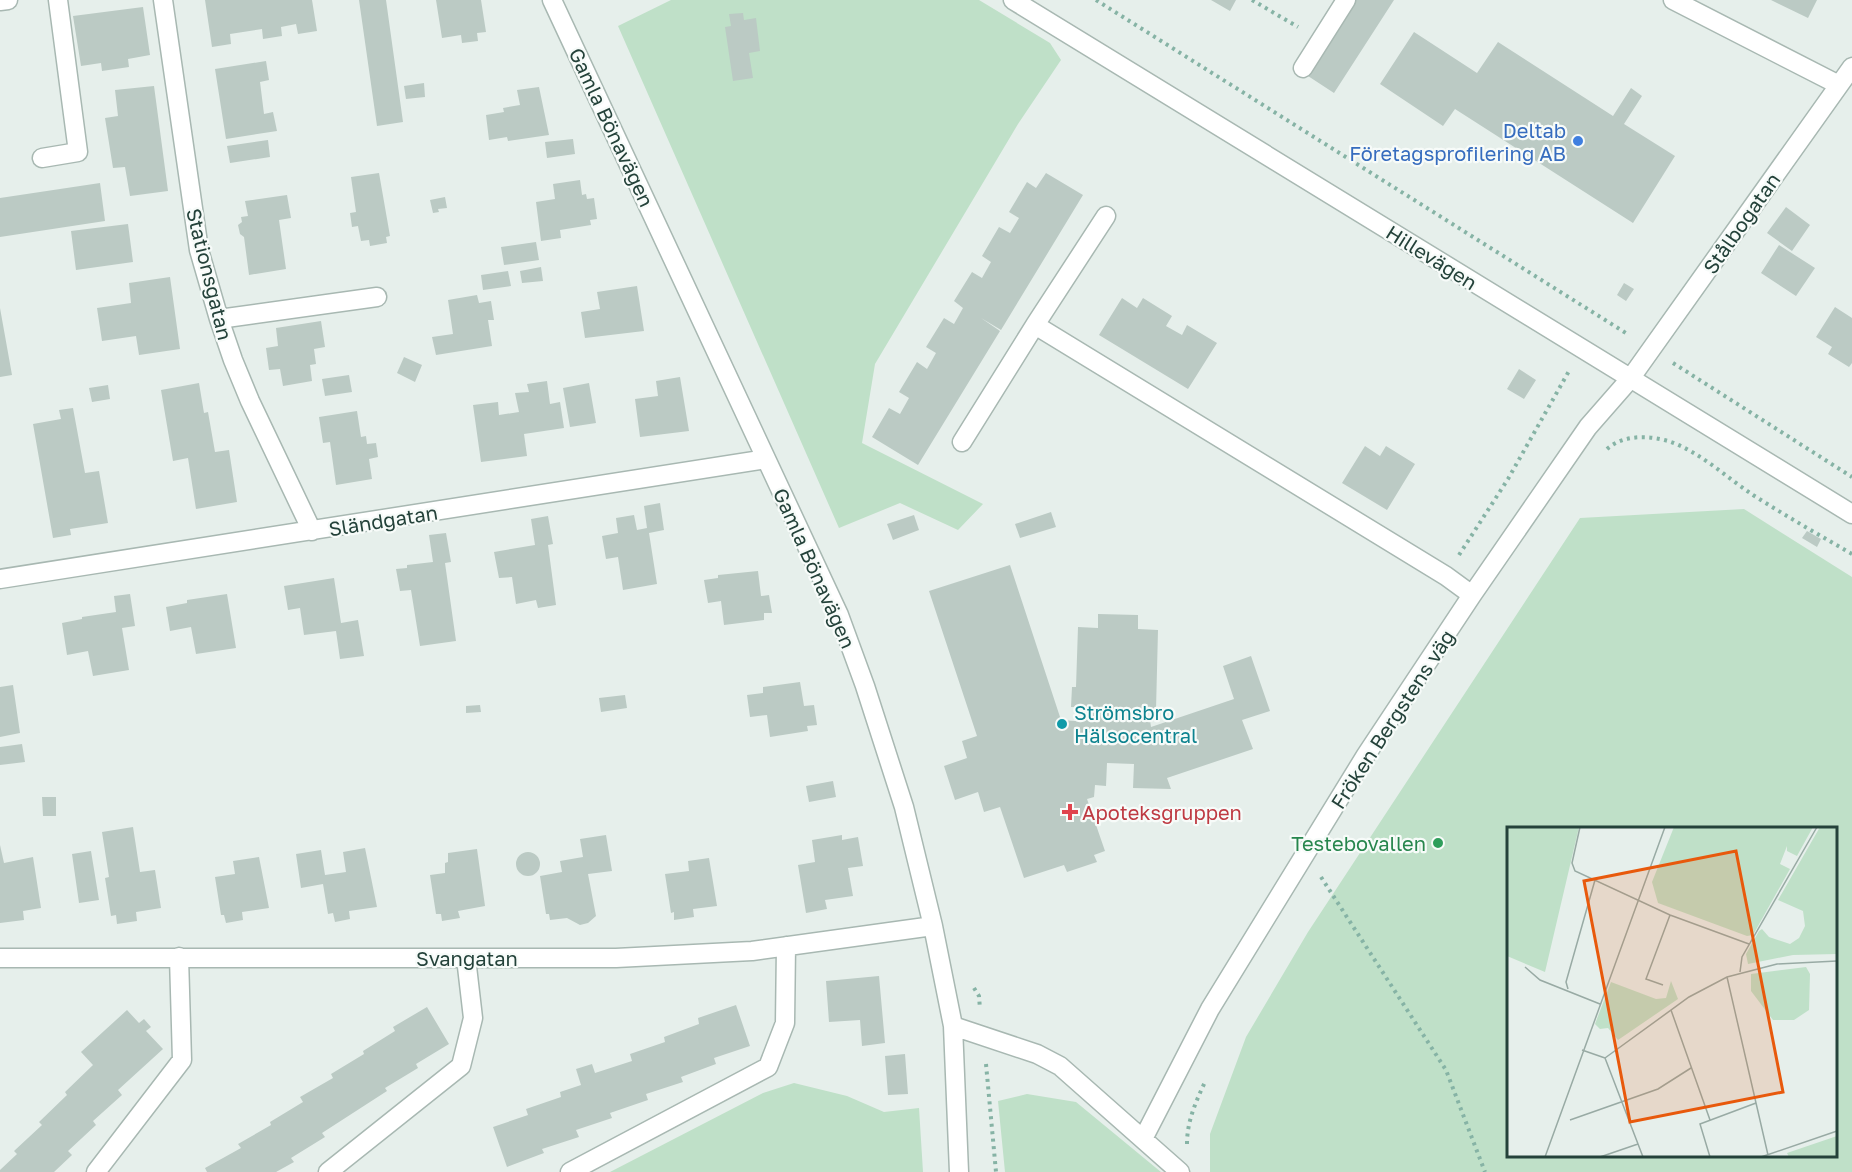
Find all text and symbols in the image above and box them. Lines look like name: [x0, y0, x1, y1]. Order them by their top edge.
street label: Gamla Bönavägen: [565, 44, 659, 210]
place label: Deltab Företagsprofilering AB: [1349, 118, 1566, 165]
marker: Deltab Företagsprofilering AB: [1571, 134, 1585, 148]
street label: Stålbogatan: [1697, 168, 1785, 278]
street label: Stationsgatan: [182, 206, 238, 342]
street label: Hillevägen: [1382, 220, 1482, 294]
street label: Gamla Bönavägen: [769, 484, 861, 652]
street label: Sländgatan: [327, 500, 439, 540]
street label: Fröken Bergstens väg: [1325, 625, 1459, 813]
place label: Strömsbro Hälsocentral: [1074, 700, 1197, 747]
marker: Strömsbro Hälsocentral: [1055, 717, 1069, 731]
place label: Apoteksgruppen: [1082, 800, 1242, 824]
marker: Apoteksgruppen: [1063, 805, 1077, 819]
inset map: [1507, 827, 1837, 1157]
place label: Testebovallen: [1291, 831, 1426, 855]
marker: Testebovallen: [1431, 836, 1445, 850]
street label: Svangatan: [416, 946, 518, 970]

